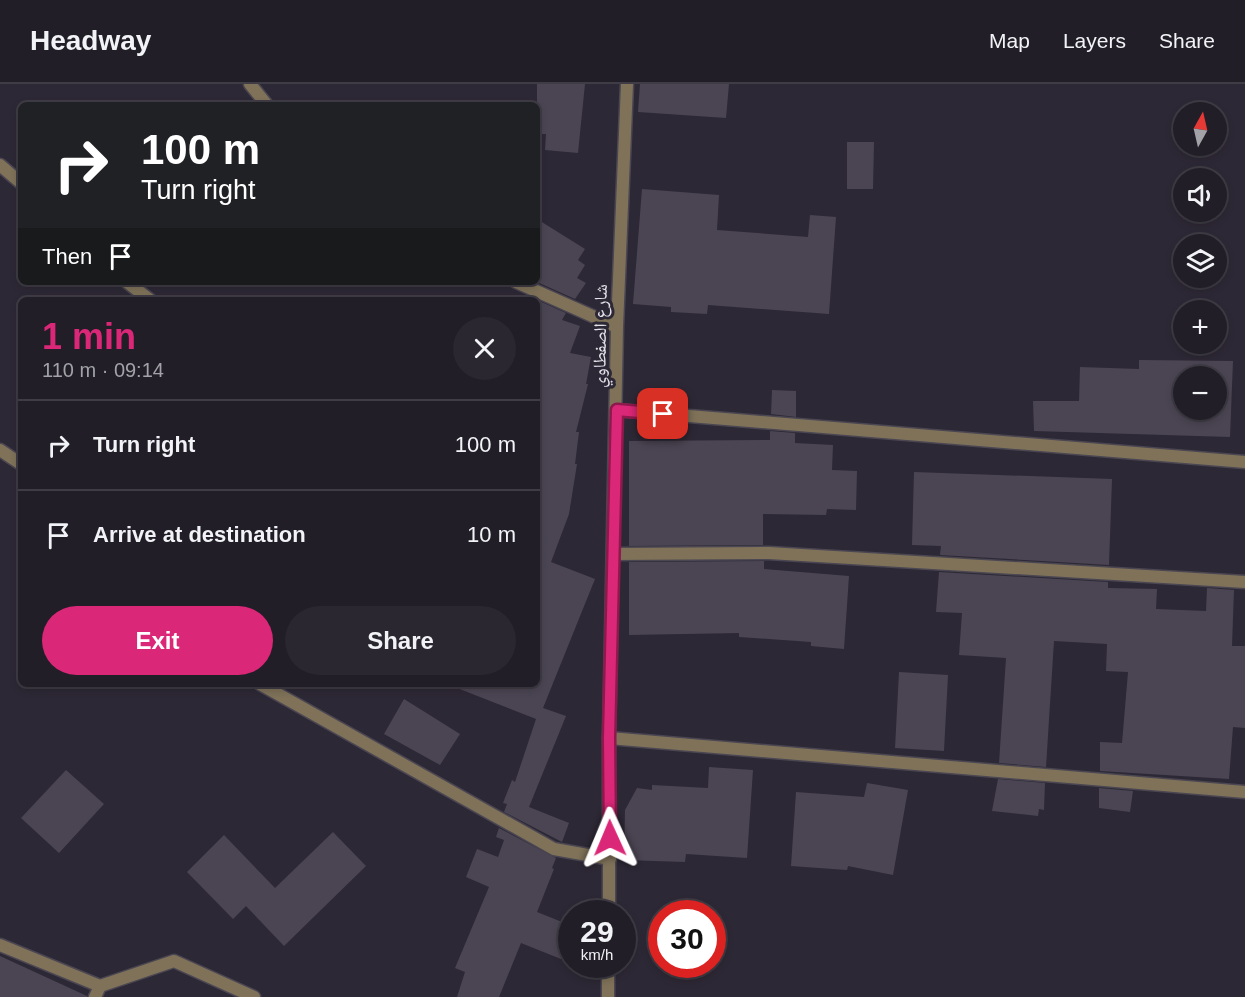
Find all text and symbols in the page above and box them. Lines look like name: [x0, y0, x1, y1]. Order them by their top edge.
text: Headway: [30, 25, 151, 56]
text: Map: [989, 29, 1030, 52]
text: Layers: [1063, 29, 1126, 52]
text: Share: [1159, 29, 1215, 52]
north arrow: [1173, 102, 1227, 156]
map controls: [1173, 102, 1227, 420]
icon: right: [42, 126, 120, 204]
text: 100 m: [141, 126, 260, 173]
button: sound: [1173, 168, 1227, 222]
text: Turn right: [141, 175, 256, 205]
button: layers: [1173, 234, 1227, 288]
icon: arrive: [104, 240, 137, 273]
text: Then: [42, 244, 92, 269]
street label: شارع الصفطاوي: [589, 284, 615, 388]
button: +: [1173, 300, 1227, 354]
text: 1 min: [42, 316, 136, 357]
button: close: [453, 317, 516, 380]
text: 110 m · 09:14: [42, 359, 164, 381]
button: −: [1173, 366, 1227, 420]
pin: [637, 388, 688, 439]
icon: arrive: [646, 397, 679, 430]
icon: right: [42, 429, 75, 462]
text: Turn right: [93, 432, 195, 457]
text: 100 m: [455, 432, 516, 457]
icon: arrive: [42, 519, 75, 552]
text: Arrive at destination: [93, 522, 306, 547]
text: 10 m: [467, 522, 516, 547]
button: Exit: [42, 606, 273, 675]
button: Share: [285, 606, 516, 675]
position arrow: [578, 806, 642, 870]
speed limit sign: 30: [648, 900, 726, 978]
text: 29: [580, 915, 614, 948]
text: km/h: [581, 946, 613, 963]

